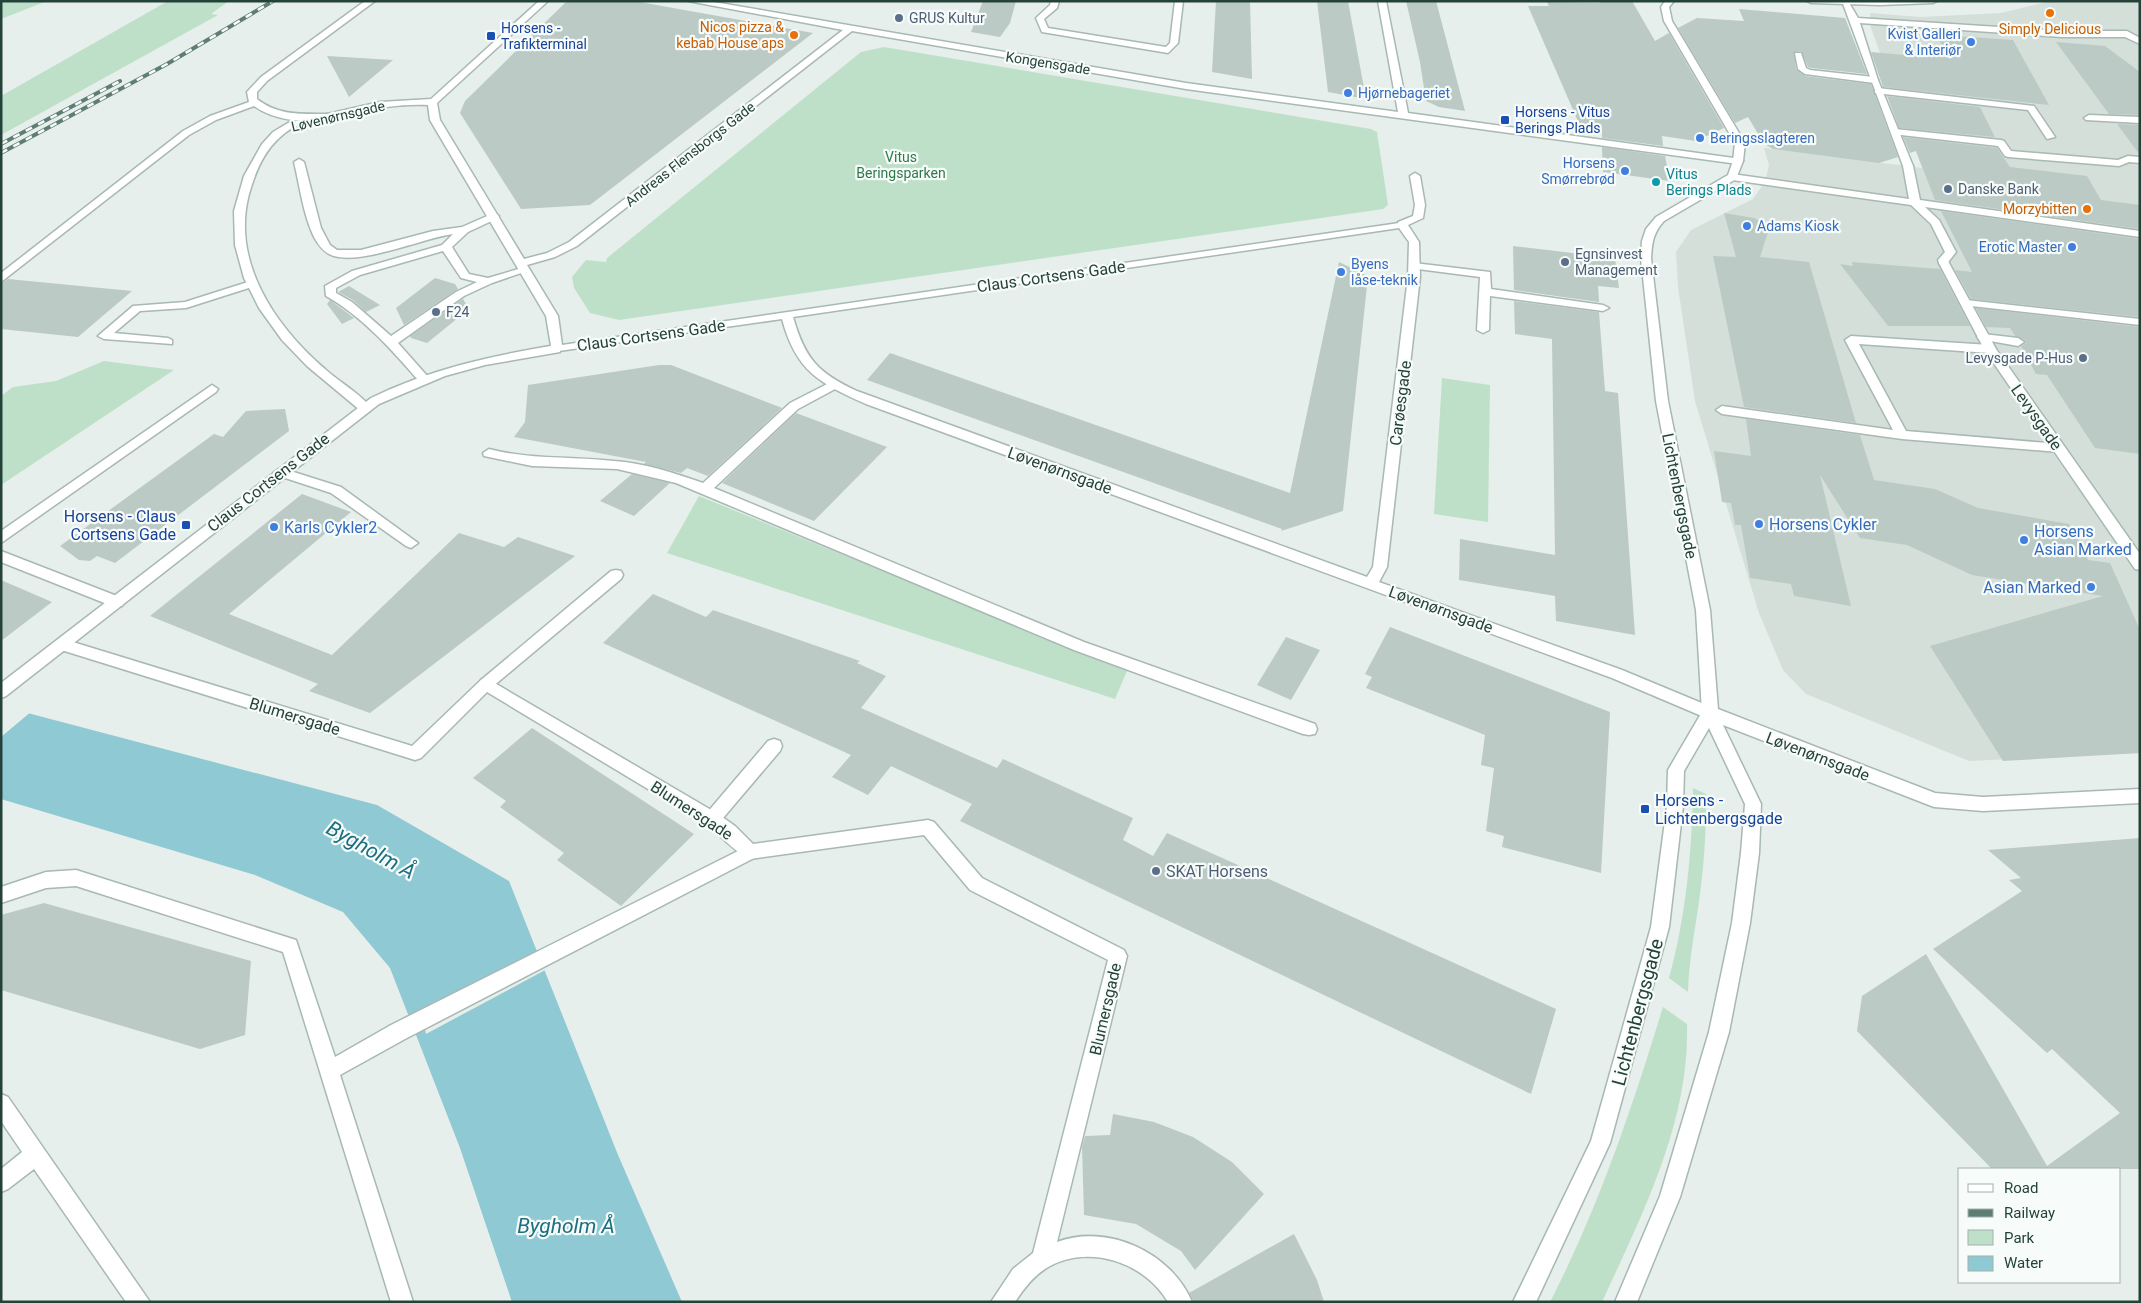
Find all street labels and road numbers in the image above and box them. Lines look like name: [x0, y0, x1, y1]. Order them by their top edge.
street label: Kongensgade: [1005, 48, 1091, 78]
street label: Løvenørnsgade: [290, 97, 386, 135]
street label: Andreas Flensborgs Gade: [622, 98, 758, 210]
street label: Claus Cortsens Gade: [976, 257, 1126, 296]
street label: Claus Cortsens Gade: [576, 316, 726, 355]
street label: Carøesgade: [1386, 359, 1415, 447]
street label: Levysgade: [2007, 381, 2066, 454]
street label: Claus Cortsens Gade: [204, 429, 333, 536]
street label: Lichtenbergsgade: [1658, 432, 1701, 560]
street label: Løvenørnsgade: [1005, 443, 1114, 498]
street label: Løvenørnsgade: [1386, 582, 1495, 637]
street label: Blumersgade: [247, 694, 343, 739]
street label: Løvenørnsgade: [1763, 728, 1872, 785]
street label: Blumersgade: [647, 777, 736, 844]
street label: Lichtenbergsgade: [1607, 936, 1668, 1088]
street label: Blumersgade: [1086, 961, 1125, 1057]

